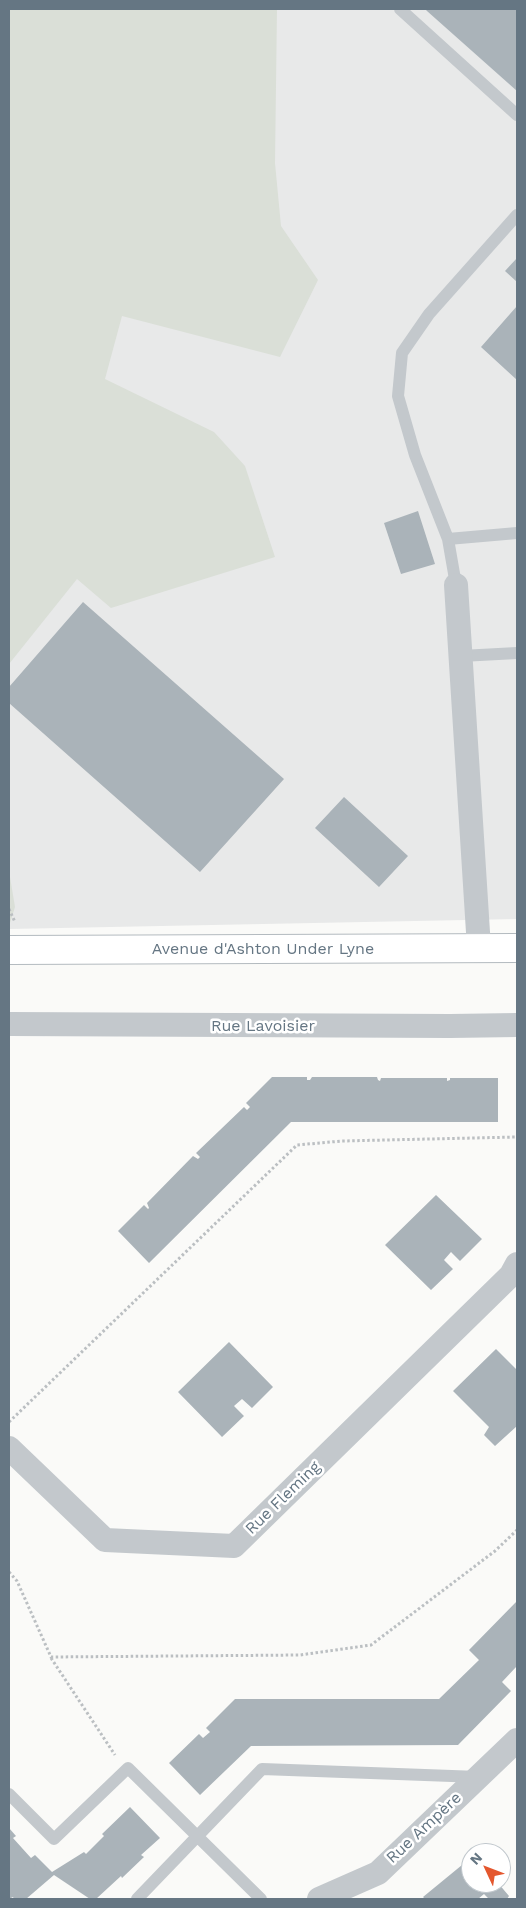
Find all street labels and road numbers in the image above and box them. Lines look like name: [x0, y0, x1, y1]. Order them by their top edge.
street label: Avenue d'Ashton Under Lyne: [152, 939, 374, 959]
street label: Rue Lavoisier: [211, 1016, 315, 1036]
street label: Rue Fleming: [242, 1457, 324, 1539]
street label: Rue Ampère: [382, 1788, 466, 1868]

